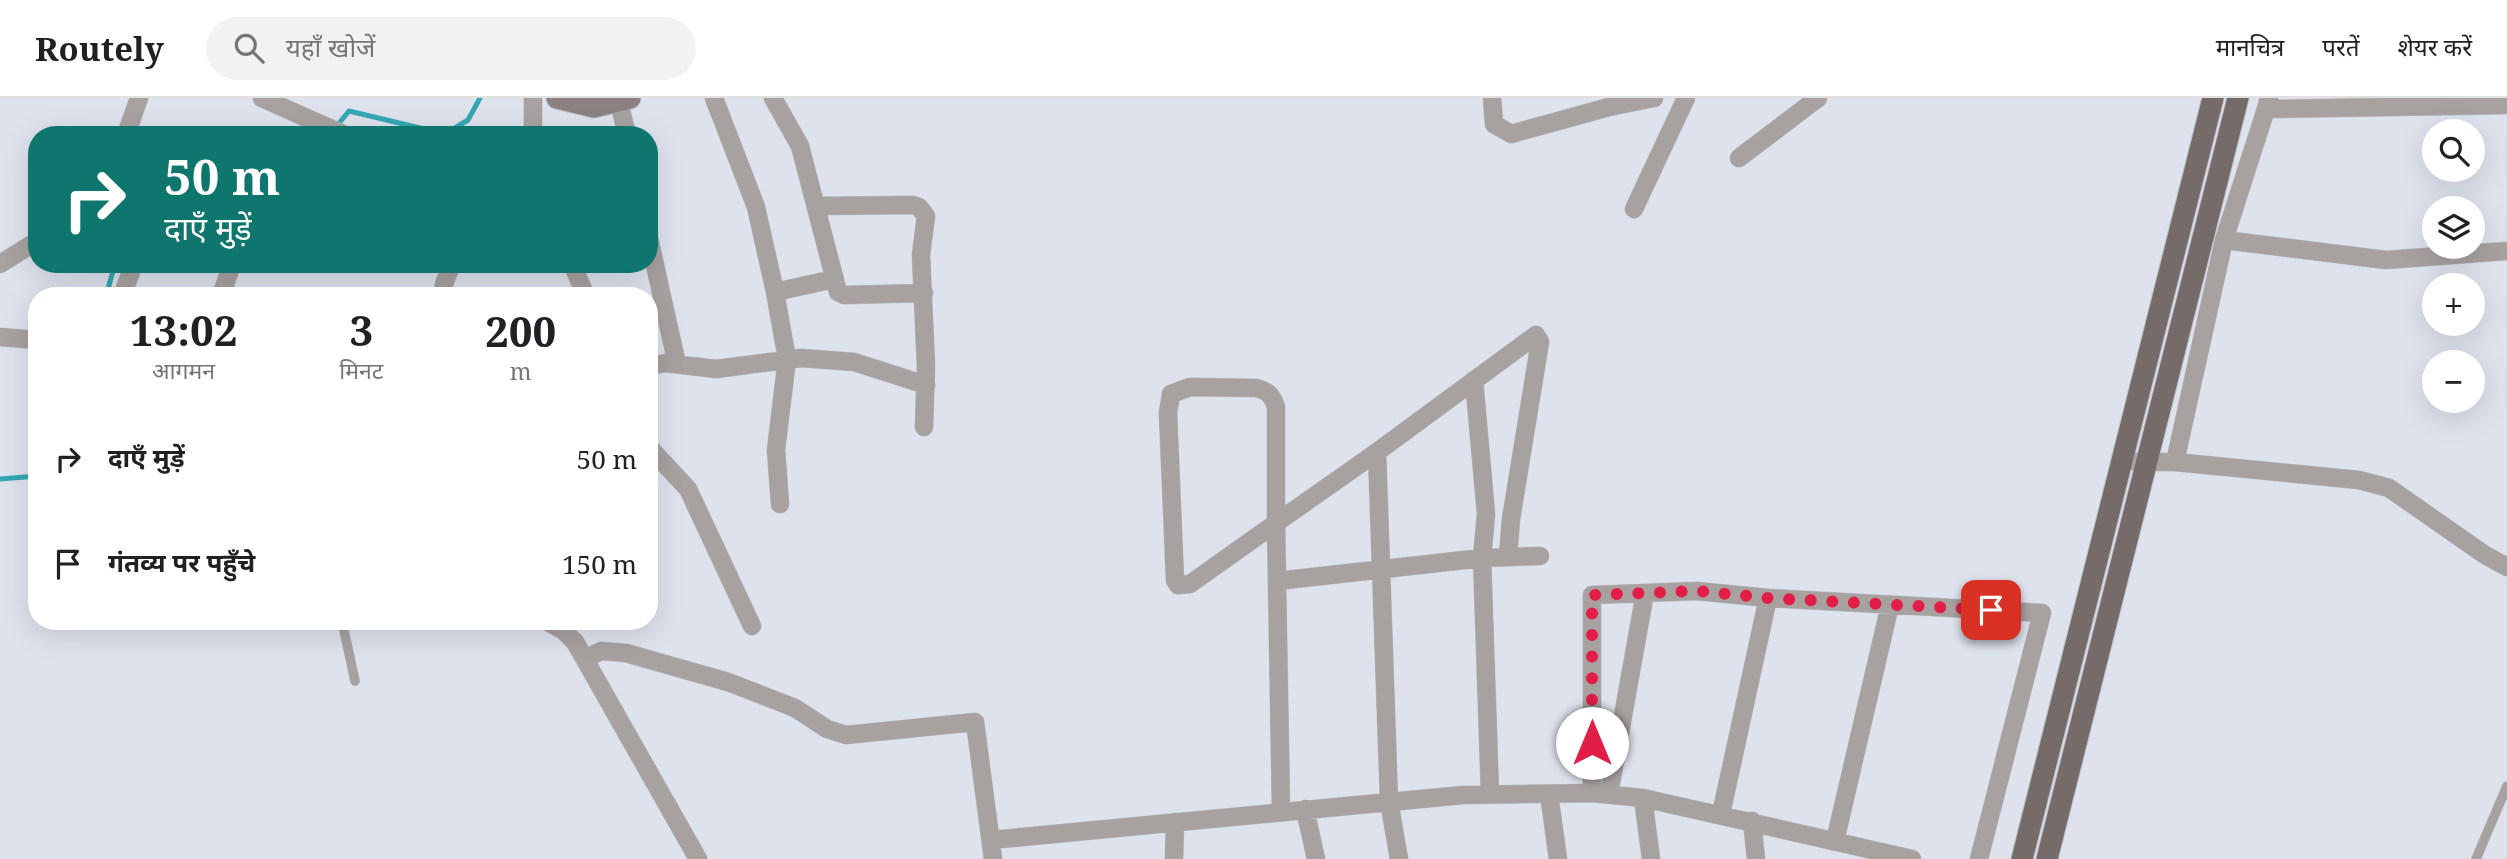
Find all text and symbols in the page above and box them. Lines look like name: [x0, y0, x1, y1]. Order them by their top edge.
search box: [206, 17, 696, 80]
text: Routely: [35, 26, 164, 71]
icon: search: [230, 29, 268, 67]
text: यहाँ खोजें: [286, 29, 375, 65]
text: मानचित्र: [2216, 30, 2284, 63]
text: परतें: [2322, 30, 2359, 63]
text: शेयर करें: [2397, 30, 2472, 63]
map controls: [2422, 119, 2485, 413]
button: search: [2422, 119, 2485, 182]
text: 50 m: [164, 143, 280, 209]
icon: right: [49, 154, 140, 245]
button: layers: [2422, 196, 2485, 259]
text: दाएँ मुड़ें: [164, 206, 252, 249]
button: +: [2422, 273, 2485, 336]
text: 13:02: [130, 301, 237, 358]
text: 3: [349, 301, 373, 358]
text: 200: [485, 302, 556, 359]
button: −: [2422, 350, 2485, 413]
text: आगमन: [152, 354, 215, 386]
text: मिनट: [339, 354, 383, 386]
text: m: [510, 355, 532, 387]
text: दाएँ मुड़ें: [108, 439, 185, 475]
icon: right: [49, 440, 87, 478]
text: 50 m: [577, 441, 637, 477]
text: गंतव्य पर पहुँचे: [108, 544, 255, 580]
icon: arrive: [49, 545, 87, 583]
text: 150 m: [562, 546, 637, 582]
pin: [1961, 580, 2021, 640]
icon: arrive: [1972, 591, 2010, 629]
position arrow: [1555, 706, 1629, 780]

